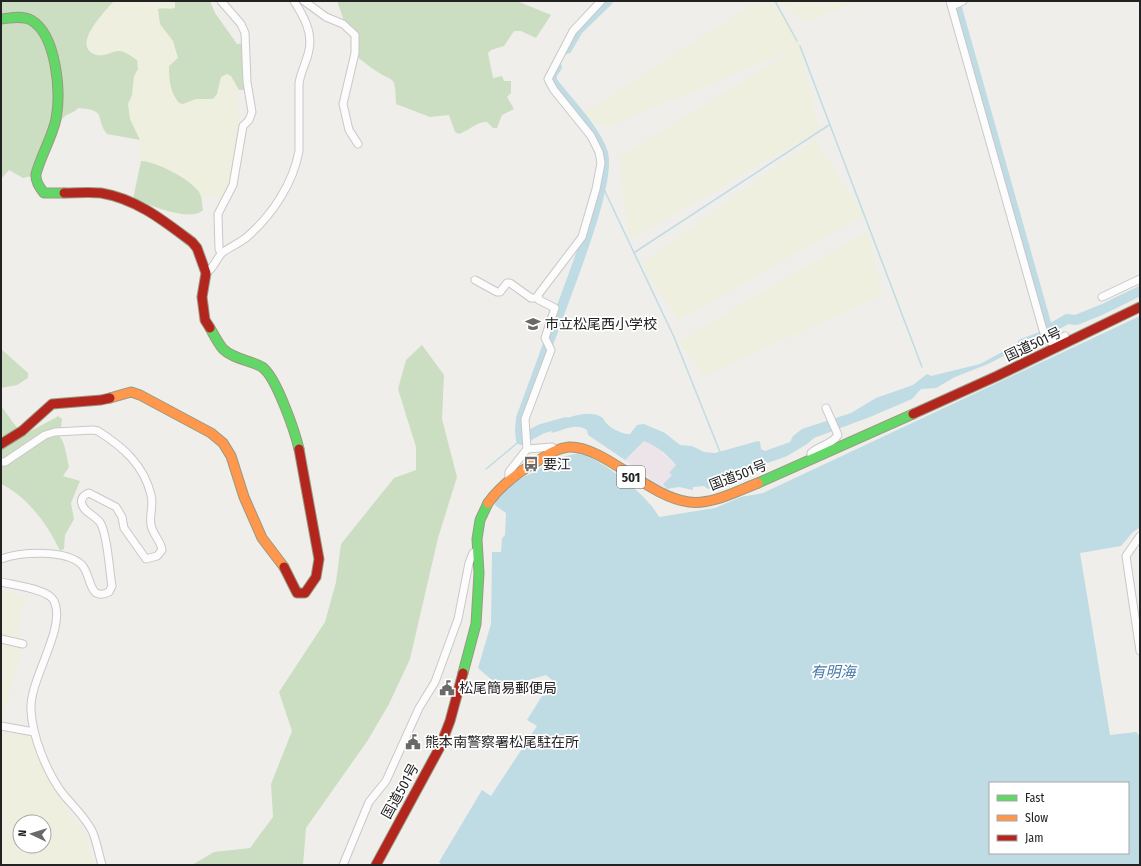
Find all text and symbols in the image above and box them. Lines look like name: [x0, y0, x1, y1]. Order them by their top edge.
school or university icon: 市立松尾西小学校: [524, 315, 542, 333]
place label: 市立松尾西小学校: [545, 316, 657, 333]
street label: 国道501号: [1002, 324, 1064, 365]
bus stop icon: 要江: [522, 455, 540, 473]
place label: 要江: [543, 456, 571, 473]
street label: 国道501号: [707, 457, 770, 494]
road number: 501: [617, 466, 645, 488]
water label: 有明海: [810, 663, 857, 681]
public building icon: 松尾簡易郵便局: [438, 679, 456, 697]
place label: 松尾簡易郵便局: [459, 680, 557, 697]
public building icon: 熊本南警察署松尾駐在所: [404, 733, 422, 751]
place label: 熊本南警察署松尾駐在所: [425, 734, 579, 751]
street label: 国道501号: [378, 761, 423, 822]
legend: [989, 782, 1129, 854]
text: Fast: [1025, 791, 1044, 805]
text: Slow: [1025, 811, 1048, 825]
north arrow: [12, 814, 52, 854]
text: N: [16, 830, 29, 837]
text: Jam: [1025, 831, 1043, 845]

